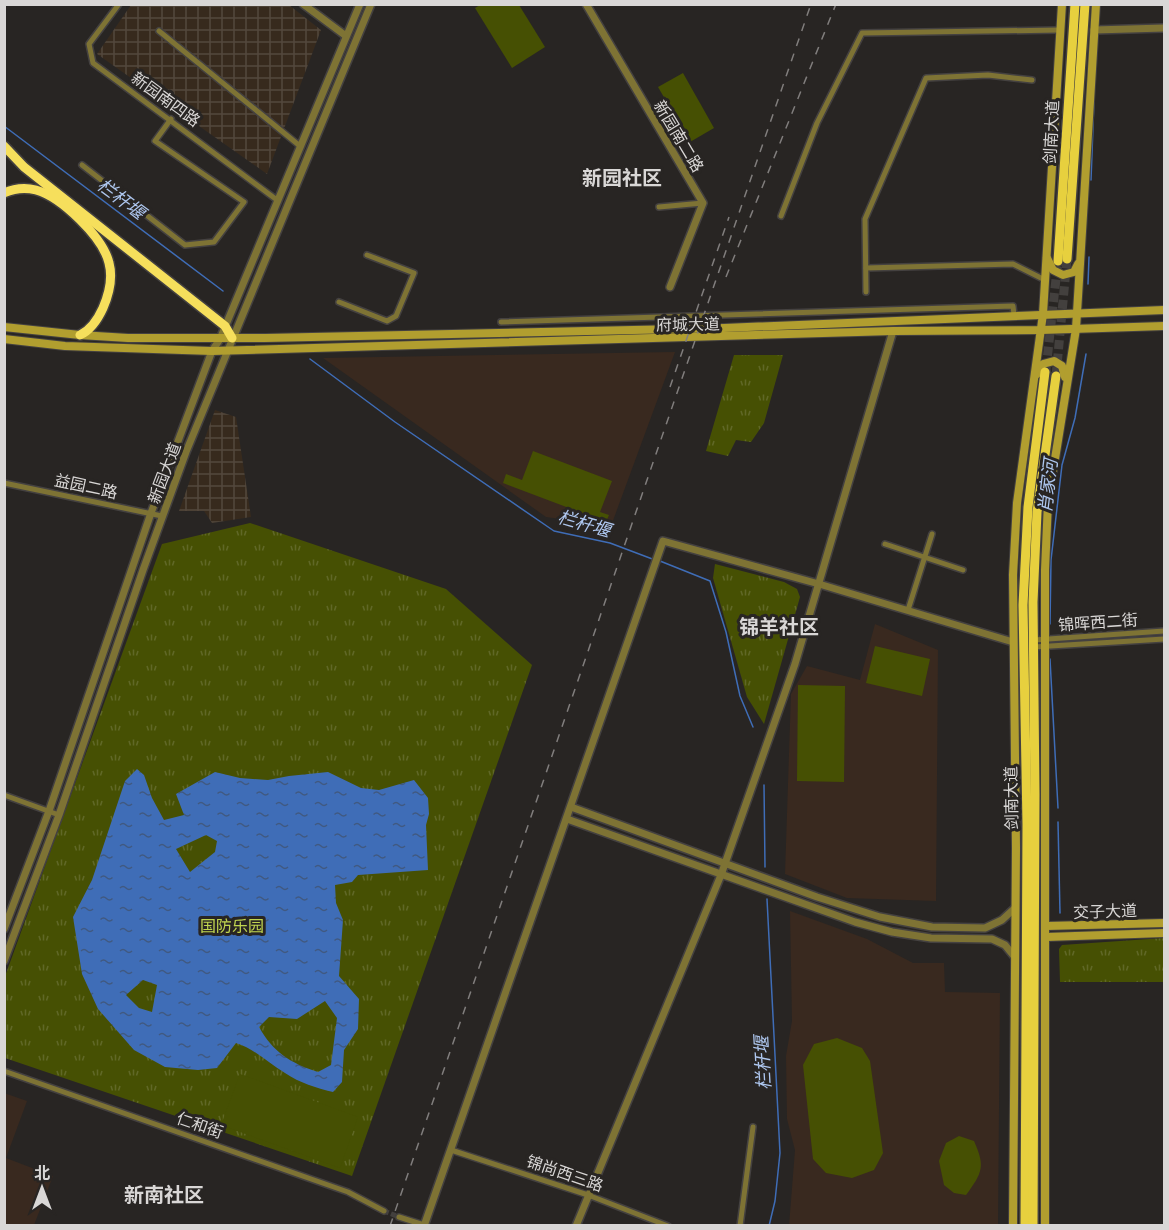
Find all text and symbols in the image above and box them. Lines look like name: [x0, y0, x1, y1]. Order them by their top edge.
street label: 新园南四路: [128, 67, 204, 131]
street label: 新园南二路: [650, 97, 708, 175]
street label: 剑南大道: [1039, 100, 1063, 164]
district label: 新园社区: [582, 165, 662, 190]
water label: 栏杆堰: [93, 173, 152, 226]
street label: 府城大道: [656, 313, 720, 335]
street label: 新园大道: [143, 440, 185, 506]
water label: 肖家河: [1033, 455, 1063, 514]
street label: 益园二路: [53, 470, 119, 502]
water label: 栏杆堰: [555, 505, 616, 543]
street label: 锦晖西二街: [1057, 609, 1139, 635]
district label: 锦羊社区: [739, 614, 819, 639]
street label: 剑南大道: [1000, 766, 1022, 830]
street label: 交子大道: [1073, 900, 1137, 922]
park label: 国防乐园: [200, 916, 264, 936]
water label: 栏杆堰: [749, 1032, 775, 1091]
street label: 仁和街: [174, 1108, 226, 1142]
street label: 锦尚西三路: [524, 1151, 606, 1195]
north arrow: [12, 1158, 72, 1218]
text: 北: [34, 1163, 50, 1183]
district label: 新南社区: [124, 1182, 204, 1207]

